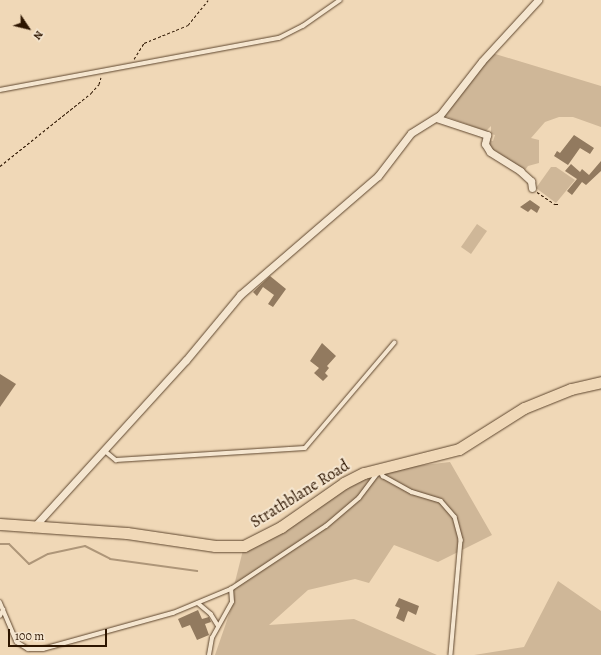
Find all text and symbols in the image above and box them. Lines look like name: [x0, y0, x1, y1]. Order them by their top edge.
north arrow: [8, 8, 48, 48]
text: N: [30, 28, 47, 43]
street label: Strathblane Road: [247, 456, 353, 532]
scale bar: [10, 621, 109, 647]
text: 100 m: [15, 628, 44, 644]

